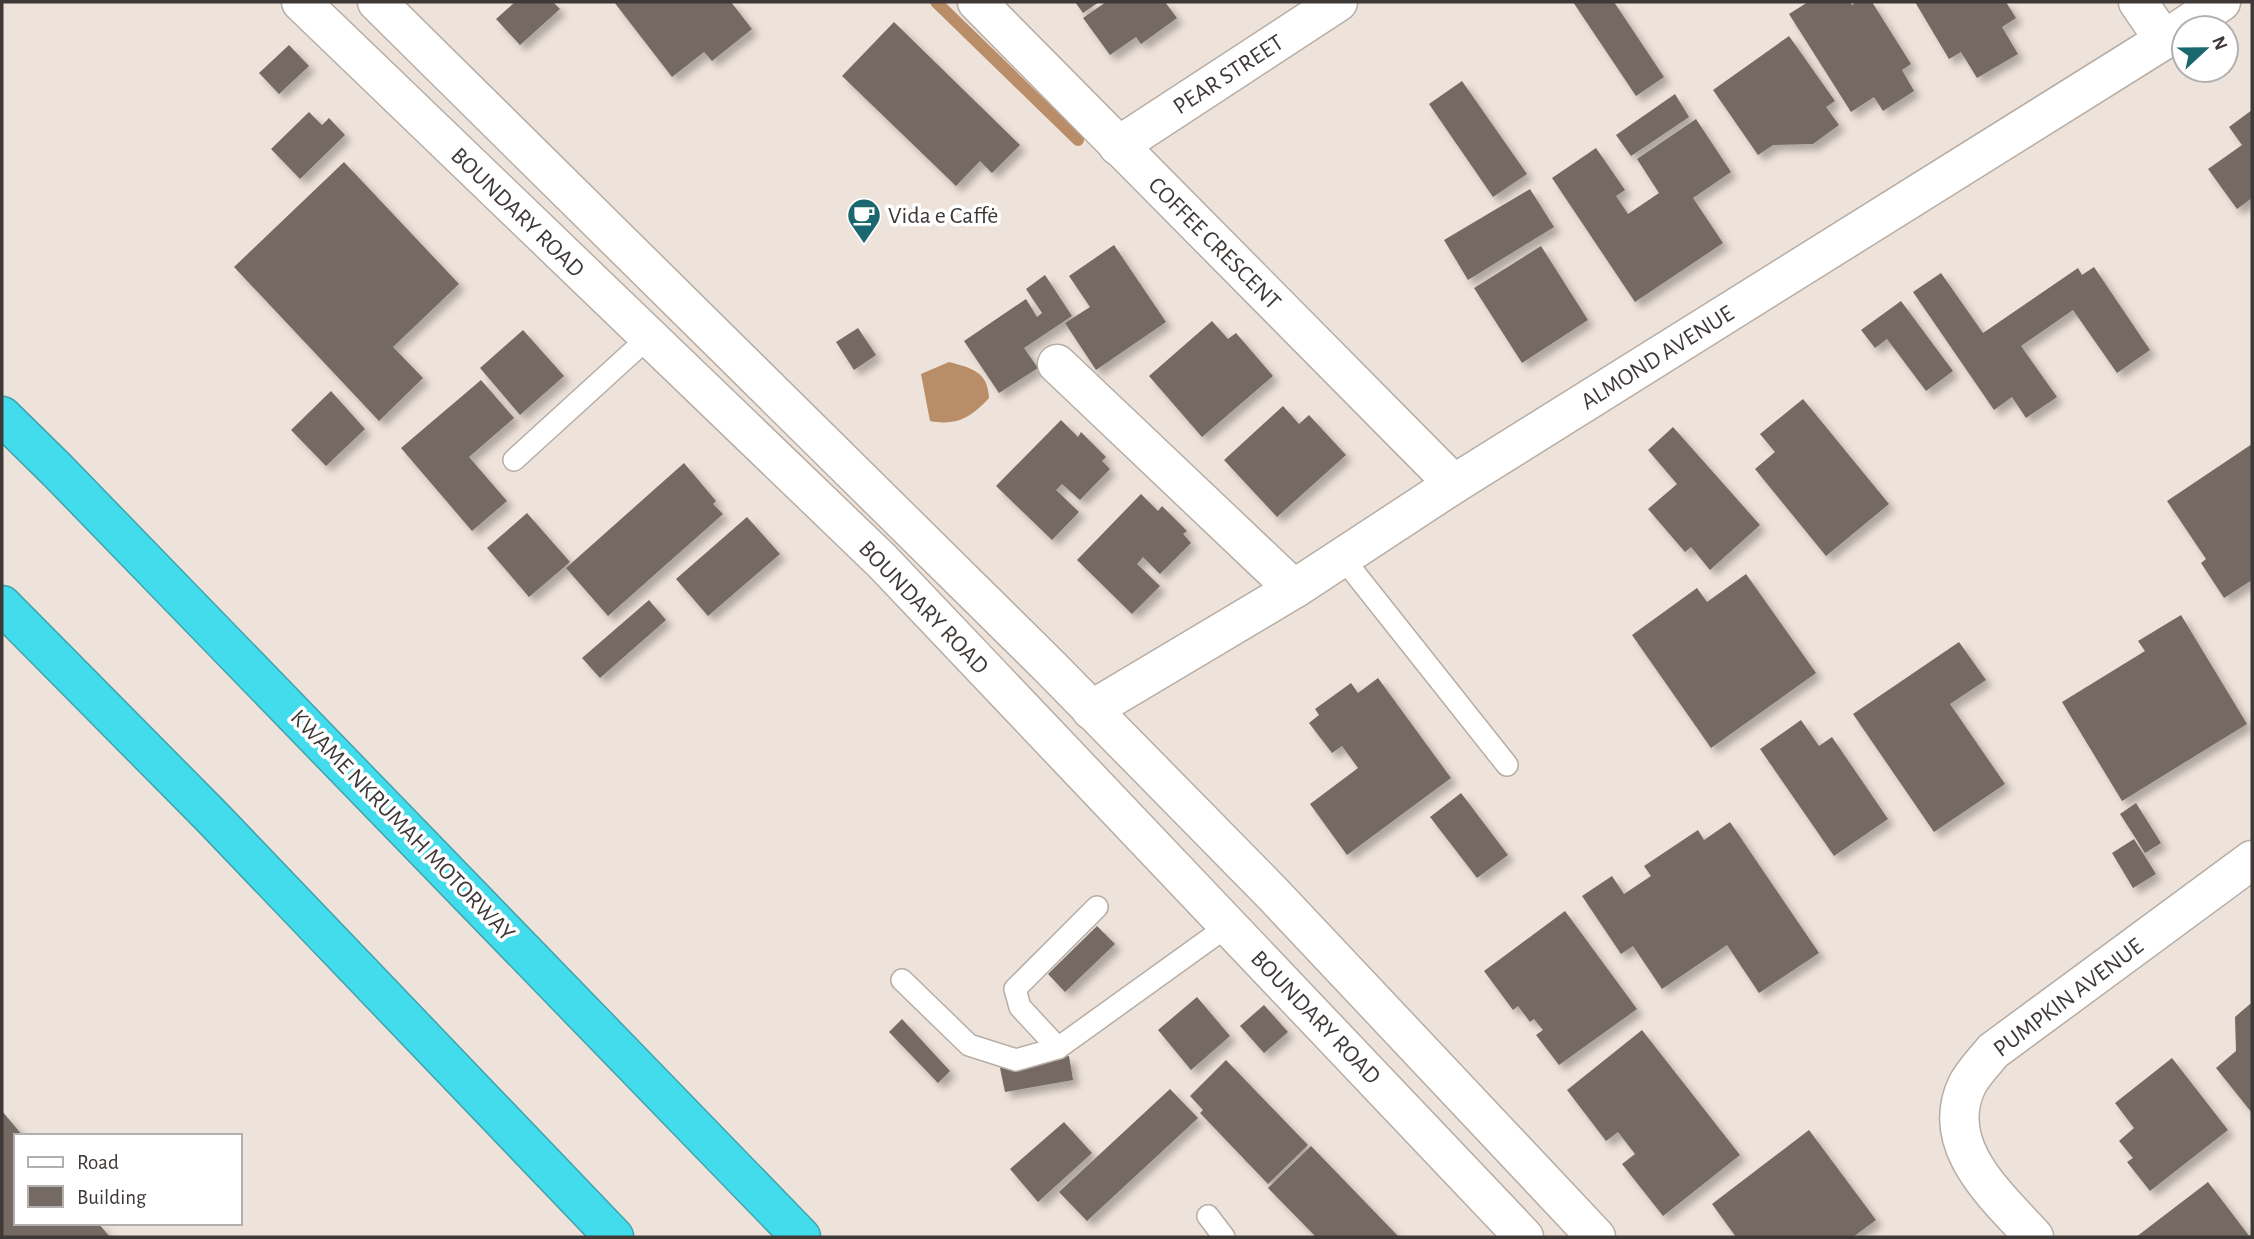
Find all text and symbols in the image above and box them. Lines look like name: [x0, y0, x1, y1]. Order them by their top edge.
north arrow: [2170, 14, 2240, 84]
street label: PEAR STREET: [1169, 30, 1288, 119]
text: N: [2208, 34, 2231, 53]
street label: BOUNDARY ROAD: [446, 143, 589, 282]
street label: COFFEE CRESCENT: [1144, 173, 1285, 315]
cafe icon: Vida e Caffė: [845, 196, 883, 245]
place label: Vida e Caffė: [888, 204, 998, 228]
street label: ALMOND AVENUE: [1577, 301, 1739, 414]
street label: BOUNDARY ROAD: [854, 536, 993, 679]
street label: KWAME NKRUMAH MOTORWAY: [286, 705, 519, 946]
street label: PUMPKIN AVENUE: [1989, 934, 2148, 1062]
street label: BOUNDARY ROAD: [1246, 946, 1385, 1089]
legend: [14, 1134, 242, 1225]
text: Road: [77, 1152, 119, 1173]
text: Building: [77, 1187, 147, 1208]

